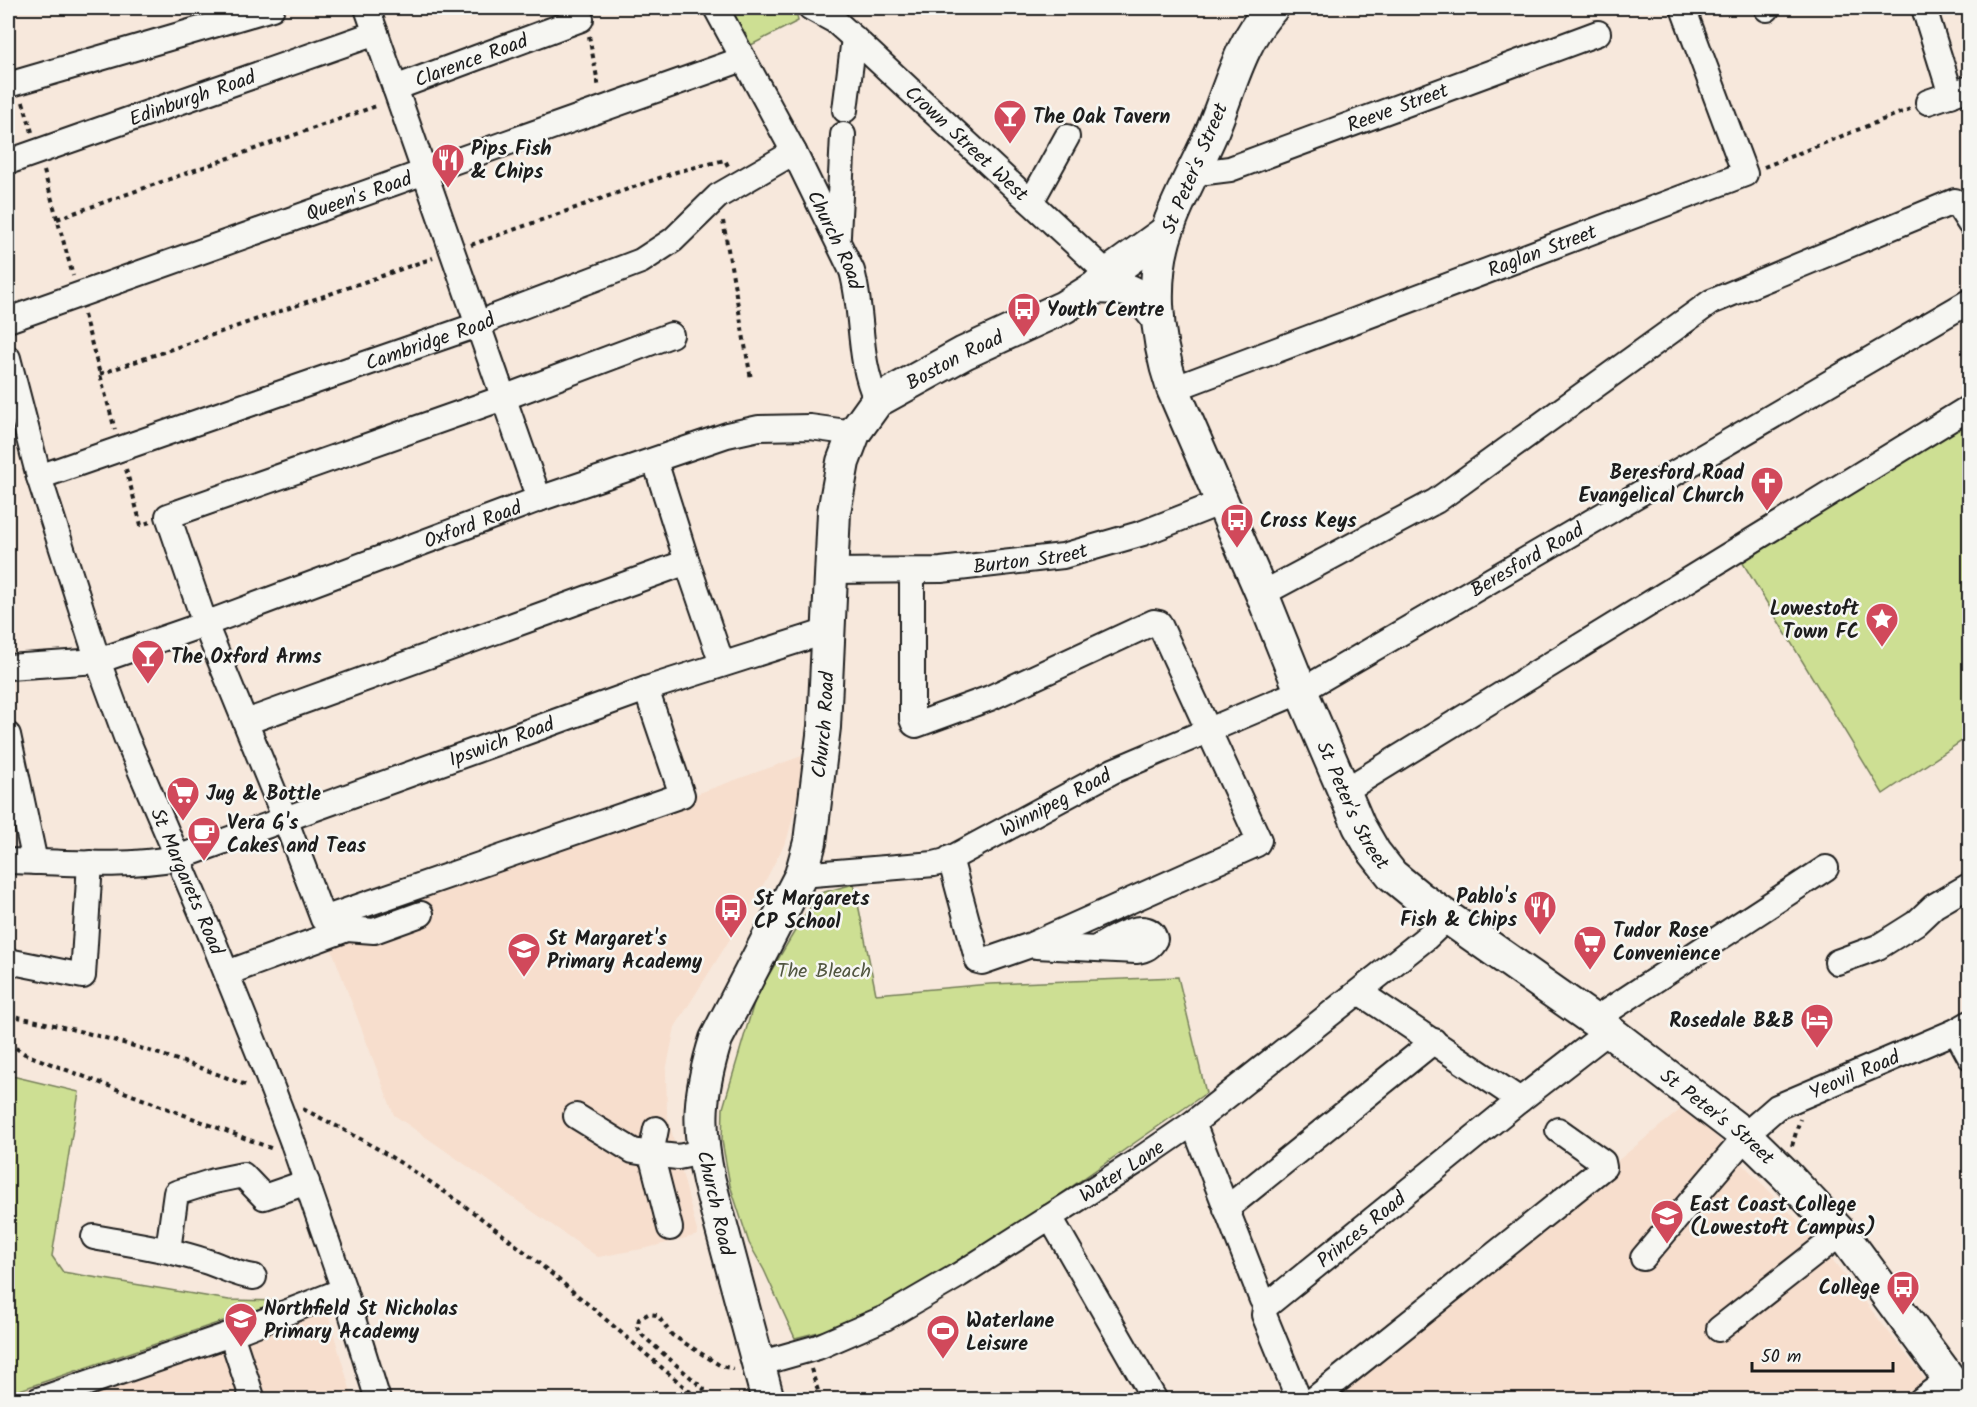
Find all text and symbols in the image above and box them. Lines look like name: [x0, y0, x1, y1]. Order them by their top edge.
street label: Clarence Road: [410, 26, 534, 97]
street label: Edinburgh Road: [125, 62, 261, 136]
street label: Reeve Street: [1343, 76, 1454, 142]
street label: Crown Street West: [896, 78, 1035, 211]
bar icon: The Oak Tavern: [992, 98, 1028, 145]
street label: St Peter's Street: [1154, 98, 1238, 239]
place label: The Oak Tavern: [1033, 102, 1170, 134]
place label: Pips Fish & Chips: [471, 134, 552, 189]
restaurant icon: Pips Fish & Chips: [430, 142, 466, 189]
street label: Queen's Road: [302, 163, 418, 231]
street label: Church Road: [797, 185, 870, 293]
street label: Raglan Street: [1483, 217, 1602, 287]
bus stop icon: Youth Centre: [1006, 291, 1042, 338]
place label: Youth Centre: [1047, 295, 1164, 327]
street label: Cambridge Road: [361, 304, 503, 381]
street label: Boston Road: [901, 323, 1010, 400]
place label: Beresford Road Evangelical Church: [1579, 458, 1745, 513]
church icon: Beresford Road Evangelical Church: [1749, 465, 1785, 512]
street label: Oxford Road: [420, 493, 528, 559]
bus stop icon: Cross Keys: [1219, 502, 1255, 549]
place label: Cross Keys: [1260, 506, 1357, 538]
street label: Beresford Road: [1465, 515, 1592, 607]
street label: Burton Street: [972, 536, 1092, 584]
place label: Lowestoft Town FC: [1770, 594, 1860, 649]
place icon: Lowestoft Town FC: [1864, 601, 1900, 648]
bar icon: The Oxford Arms: [130, 638, 166, 685]
place label: The Oxford Arms: [171, 642, 322, 674]
street label: Church Road: [804, 670, 845, 780]
street label: Ipswich Road: [445, 709, 560, 777]
street label: St Peter's Street: [1306, 737, 1397, 878]
street label: Winnipeg Road: [995, 760, 1119, 847]
supermarket icon: Jug & Bottle: [165, 775, 201, 822]
place label: Jug & Bottle: [206, 779, 321, 811]
street label: St Margarets Road: [140, 803, 232, 961]
place label: Vera G's Cakes and Teas: [227, 808, 367, 863]
cafe icon: Vera G's Cakes and Teas: [186, 815, 222, 862]
place label: Pablo's Fish & Chips: [1400, 882, 1518, 937]
place label: St Margarets CP School: [754, 884, 870, 939]
restaurant icon: Pablo's Fish & Chips: [1522, 889, 1558, 936]
bus stop icon: St Margarets CP School: [713, 892, 749, 939]
place label: Tudor Rose Convenience: [1613, 916, 1721, 971]
place label: St Margaret's Primary Academy: [547, 924, 703, 979]
supermarket icon: Tudor Rose Convenience: [1572, 924, 1608, 971]
school or university icon: St Margaret's Primary Academy: [506, 931, 542, 978]
park label: The Bleach: [777, 956, 871, 988]
hotel icon: Rosedale B&B: [1799, 1002, 1835, 1049]
place label: Rosedale B&B: [1669, 1006, 1794, 1038]
street label: Yeovil Road: [1805, 1042, 1906, 1110]
street label: St Peter's Street: [1652, 1061, 1781, 1174]
street label: Water Lane: [1074, 1133, 1172, 1212]
street label: Church Road: [686, 1148, 742, 1260]
street label: Princes Road: [1310, 1184, 1415, 1277]
place label: East Coast College (Lowestoft Campus): [1690, 1190, 1876, 1245]
school or university icon: East Coast College (Lowestoft Campus): [1649, 1198, 1685, 1245]
bus stop icon: College: [1885, 1269, 1921, 1316]
place label: College: [1819, 1273, 1880, 1305]
place label: Northfield St Nicholas Primary Academy: [264, 1294, 458, 1349]
school or university icon: Northfield St Nicholas Primary Academy: [223, 1301, 259, 1348]
place label: Waterlane Leisure: [966, 1306, 1055, 1361]
sports icon: Waterlane Leisure: [925, 1313, 961, 1360]
scale bar: [1752, 1335, 1893, 1373]
text: 50 m: [1761, 1343, 1801, 1372]

